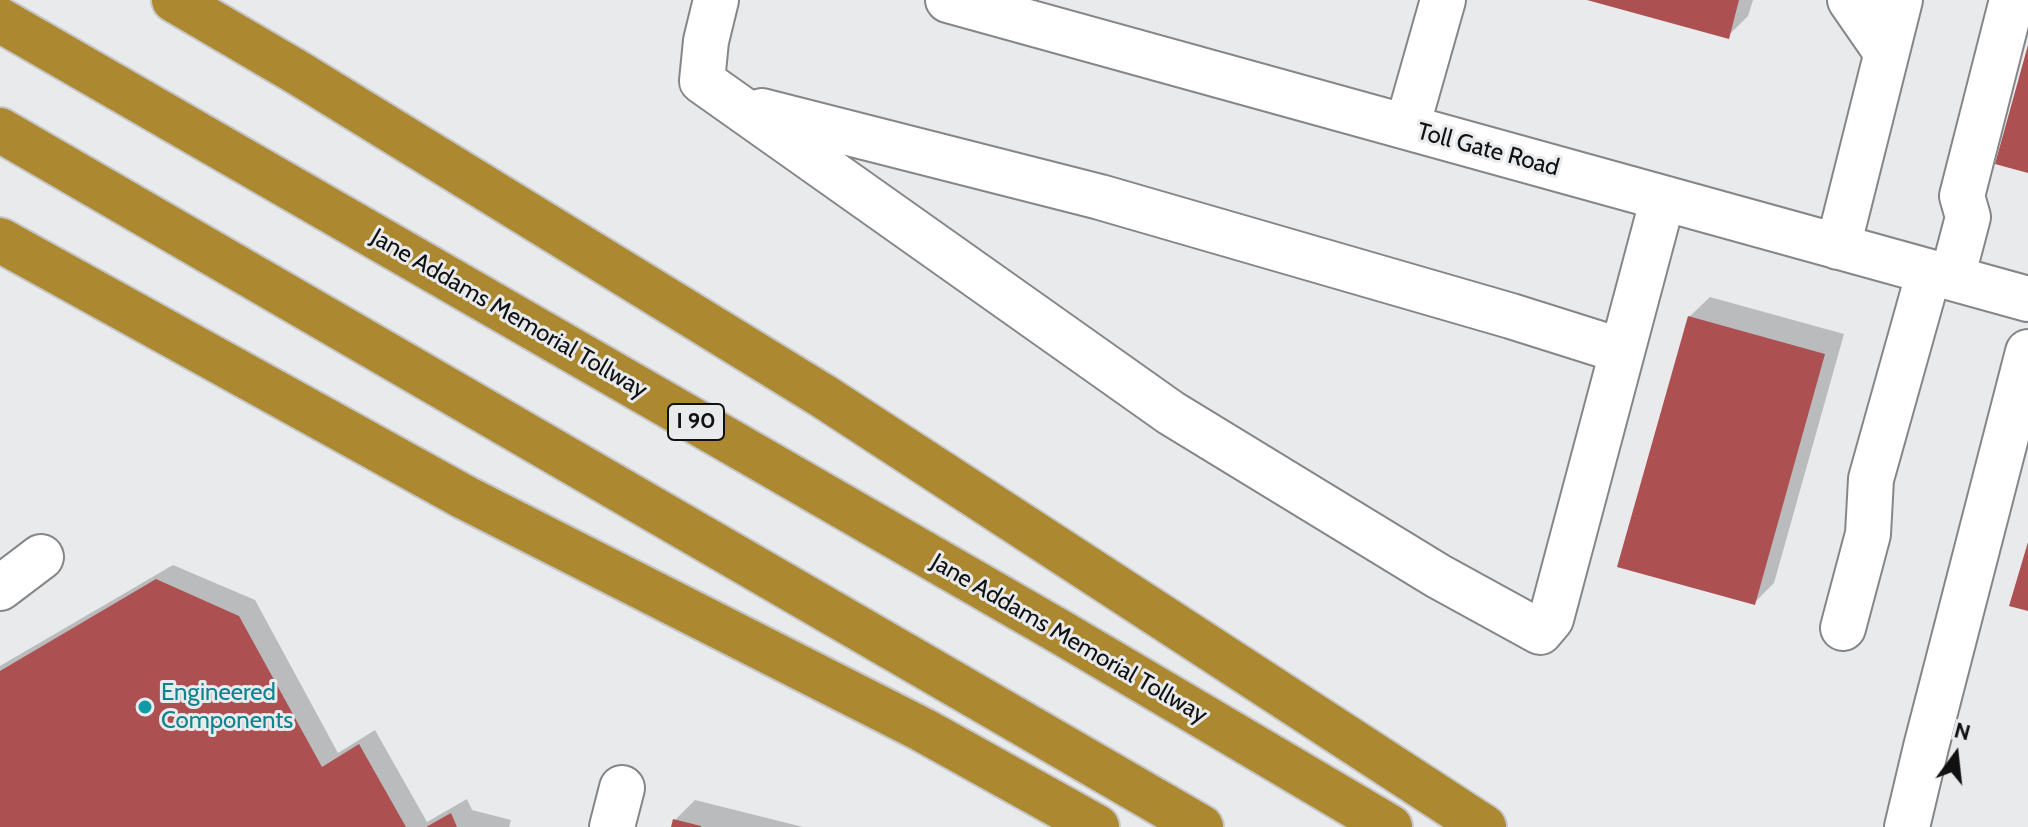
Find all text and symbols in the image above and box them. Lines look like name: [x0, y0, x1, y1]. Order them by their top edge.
street label: Toll Gate Road: [1414, 117, 1562, 183]
street label: Jane Addams Memorial Tollway: [366, 223, 652, 405]
road number: I 90: [668, 404, 724, 440]
street label: Jane Addams Memorial Tollway: [926, 548, 1212, 730]
place label: Engineered Components: [161, 679, 293, 735]
marker: Engineered Components: [136, 698, 154, 716]
north arrow: [1916, 715, 1996, 795]
text: N: [1951, 716, 1973, 746]

